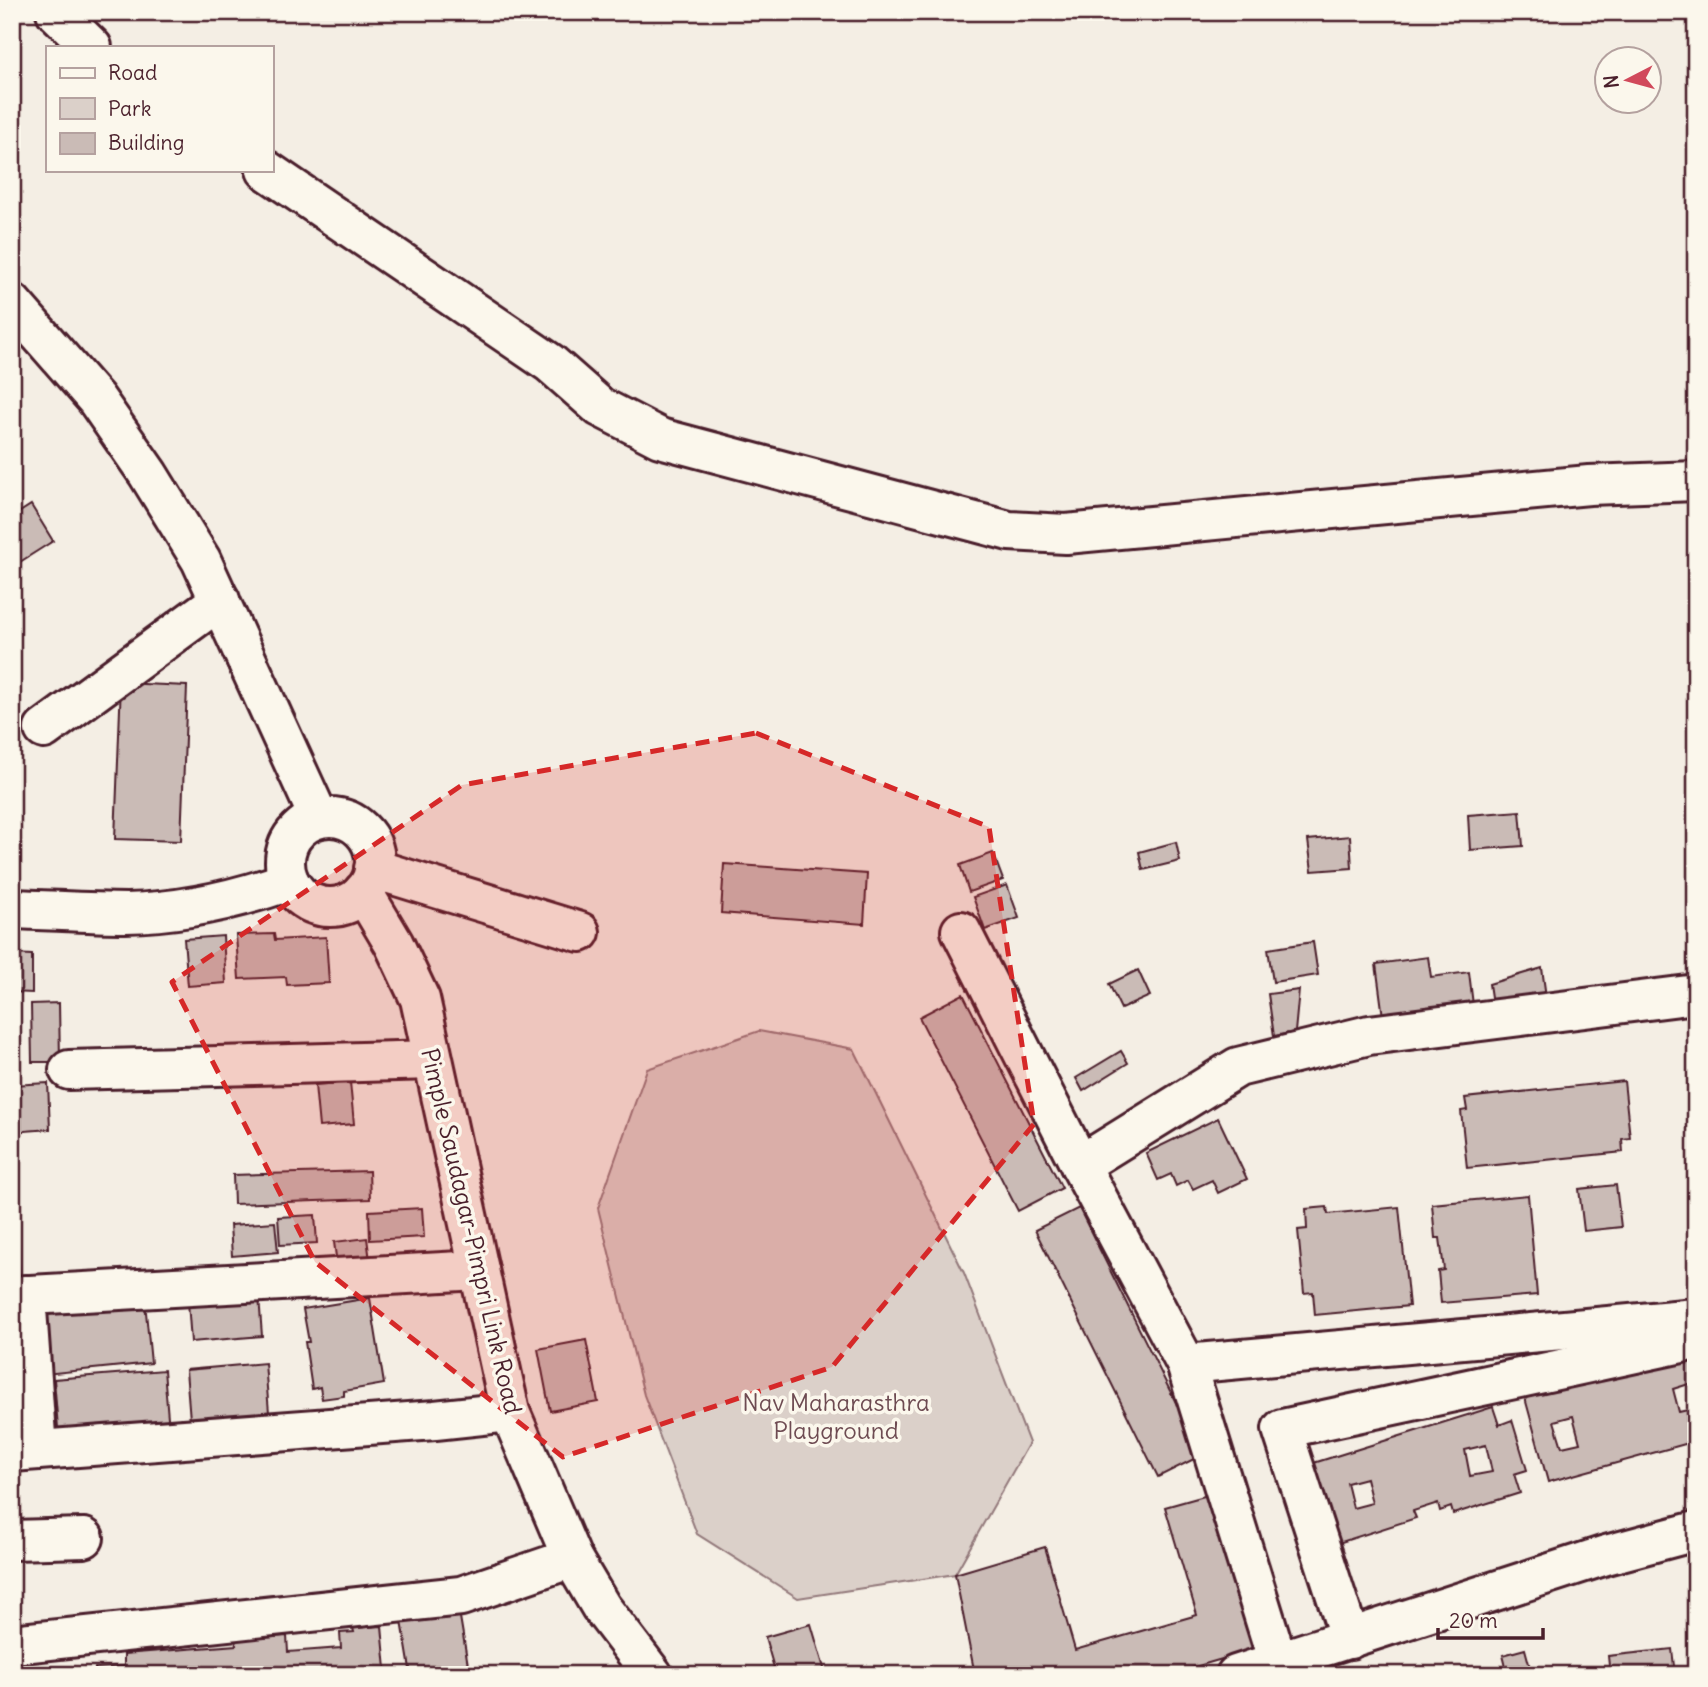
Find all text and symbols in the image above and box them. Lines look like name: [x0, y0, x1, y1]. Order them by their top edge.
legend: [46, 46, 273, 172]
north arrow: [1592, 46, 1662, 116]
text: Road: [108, 59, 157, 86]
text: N: [1598, 74, 1624, 90]
text: Park: [108, 95, 151, 122]
text: Building: [108, 129, 184, 156]
street label: Pimple Saudagar-Pimpri Link Road: [415, 1045, 529, 1417]
park label: Nav Maharasthra Playground: [742, 1387, 930, 1445]
scale bar: [1438, 1596, 1544, 1640]
text: 20 m: [1449, 1607, 1498, 1634]

